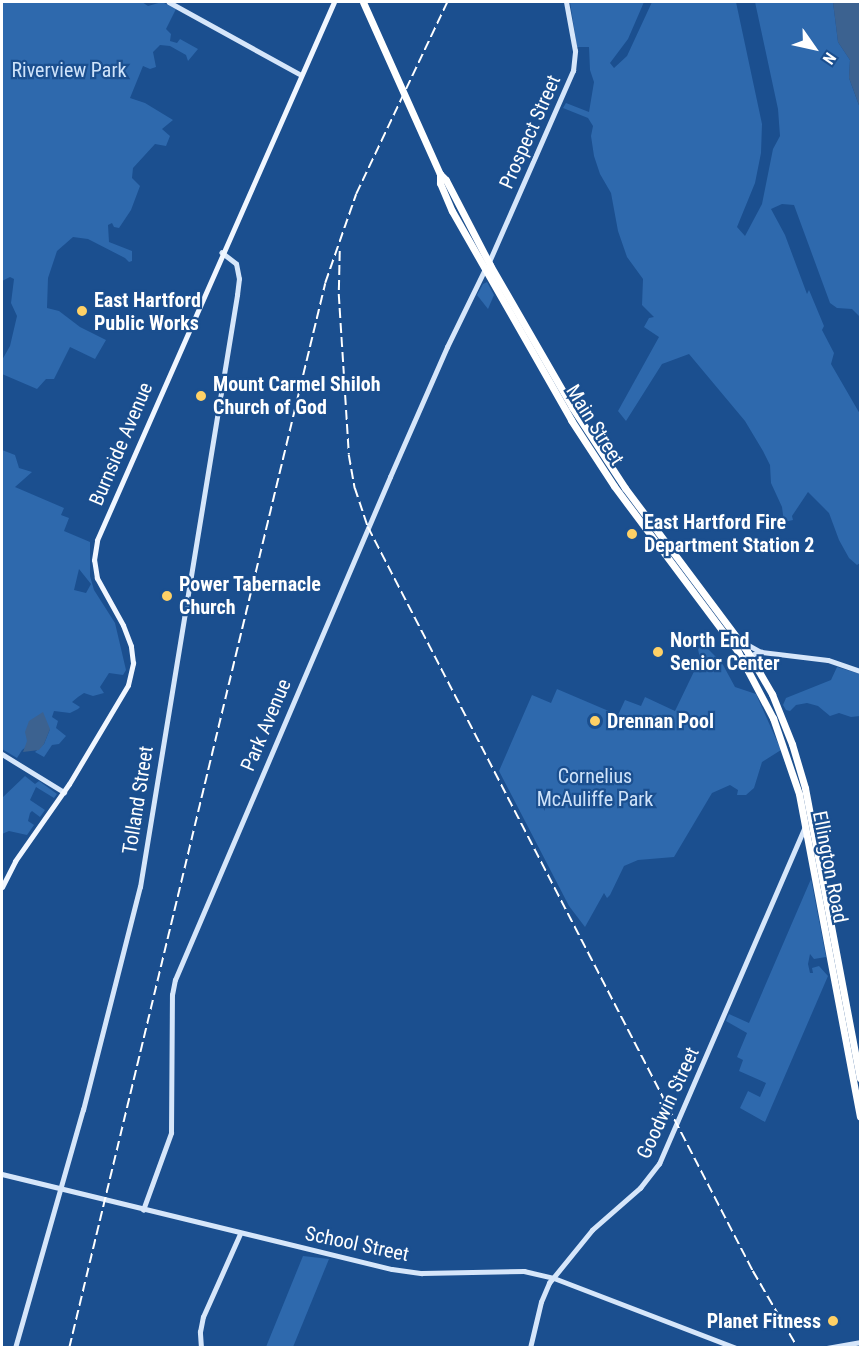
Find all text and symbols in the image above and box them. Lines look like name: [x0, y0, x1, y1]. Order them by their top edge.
north arrow: [784, 18, 844, 78]
text: N: [819, 49, 840, 68]
park label: Riverview Park: [11, 58, 127, 82]
street label: Prospect Street: [494, 71, 566, 193]
place label: East Hartford Public Works: [94, 288, 201, 335]
marker: East Hartford Public Works: [75, 304, 89, 318]
place label: Mount Carmel Shiloh Church of God: [213, 372, 381, 419]
street label: Burnside Avenue: [84, 379, 158, 509]
street label: Main Street: [561, 380, 629, 470]
marker: Mount Carmel Shiloh Church of God: [194, 389, 208, 403]
place label: East Hartford Fire Department Station 2: [644, 510, 814, 557]
marker: East Hartford Fire Department Station 2: [625, 527, 639, 541]
place label: Power Tabernacle Church: [179, 572, 321, 619]
marker: Power Tabernacle Church: [160, 589, 174, 603]
place label: North End Senior Center: [670, 628, 780, 675]
marker: North End Senior Center: [651, 645, 665, 659]
street label: Park Avenue: [236, 675, 296, 775]
place label: Drennan Pool: [607, 709, 714, 733]
marker: Drennan Pool: [588, 714, 602, 728]
street label: Tolland Street: [118, 744, 158, 856]
park label: Cornelius McAuliffe Park: [537, 765, 653, 812]
street label: Ellington Road: [807, 809, 853, 925]
street label: Goodwin Street: [632, 1043, 704, 1163]
street label: School Street: [303, 1221, 411, 1267]
place label: Planet Fitness: [707, 1309, 821, 1333]
marker: Planet Fitness: [826, 1314, 840, 1328]

